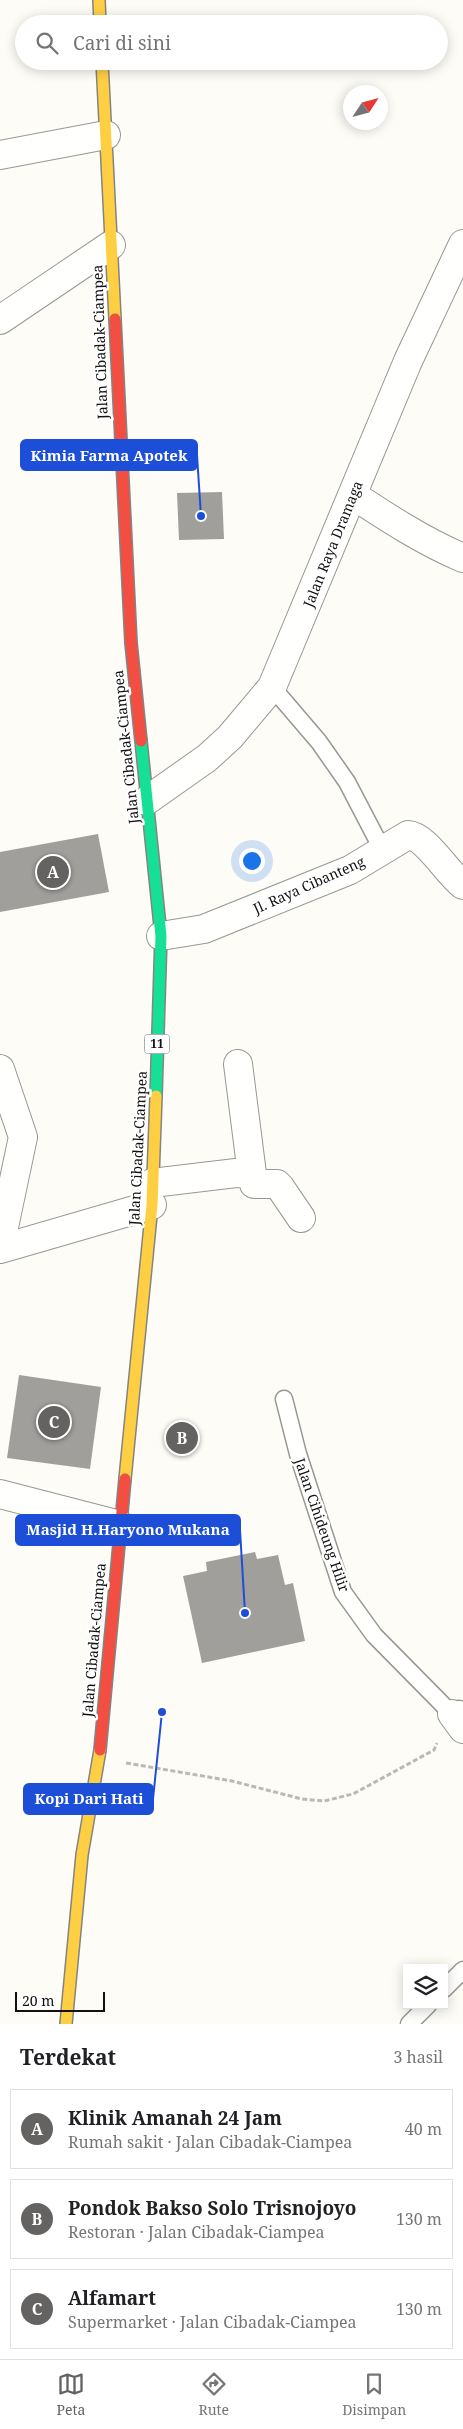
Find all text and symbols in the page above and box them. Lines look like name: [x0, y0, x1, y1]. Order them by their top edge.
search box: [15, 15, 448, 70]
icon: search: [33, 29, 61, 57]
text: Cari di sini: [73, 30, 171, 56]
north arrow: [343, 85, 388, 130]
street label: Jalan Cibadak-Ciampea: [87, 264, 112, 421]
callout: Kimia Farma Apotek: [21, 440, 197, 470]
text: Kimia Farma Apotek: [31, 445, 188, 465]
street label: Jalan Raya Dramaga: [298, 478, 367, 611]
street label: Jalan Cibadak-Ciampea: [108, 669, 143, 826]
your location: [239, 848, 265, 874]
street label: Jl. Raya Cibanteng: [249, 851, 368, 918]
pin: A: [37, 853, 69, 891]
road number: 11: [144, 1034, 170, 1054]
street label: Jalan Cibadak-Ciampea: [124, 1070, 151, 1227]
pin: C: [38, 1403, 70, 1441]
pin: B: [166, 1419, 198, 1457]
street label: Jalan Cihideung Hilir: [290, 1454, 354, 1595]
callout: Masjid H.Haryono Mukana: [16, 1515, 240, 1545]
text: Masjid H.Haryono Mukana: [26, 1519, 230, 1539]
street label: Jalan Cibadak-Ciampea: [77, 1562, 110, 1719]
callout: Kopi Dari Hati: [24, 1784, 153, 1814]
text: Kopi Dari Hati: [35, 1788, 144, 1808]
map controls: [403, 1964, 448, 2009]
button: layers: [403, 1964, 448, 2009]
scale bar: [15, 1989, 105, 2012]
text: 20 m: [22, 1991, 55, 2010]
text: Terdekat: [20, 2043, 116, 2071]
text: 3 hasil: [393, 2046, 443, 2068]
text: Klinik Amanah 24 Jam: [68, 2105, 282, 2131]
text: A: [31, 2118, 43, 2140]
text: 40 m: [405, 2118, 442, 2140]
text: Rumah sakit · Jalan Cibadak-Ciampea: [68, 2131, 352, 2153]
text: Pondok Bakso Solo Trisnojoyo: [68, 2195, 357, 2221]
text: B: [32, 2208, 42, 2230]
text: 130 m: [396, 2208, 442, 2230]
text: Restoran · Jalan Cibadak-Ciampea: [68, 2221, 325, 2243]
text: Alfamart: [68, 2285, 156, 2311]
text: C: [32, 2298, 42, 2320]
text: 130 m: [396, 2298, 442, 2320]
text: Supermarket · Jalan Cibadak-Ciampea: [68, 2311, 357, 2333]
tab: Peta: [57, 2370, 85, 2419]
tab: Rute: [199, 2370, 229, 2419]
tab: Disimpan: [342, 2370, 406, 2419]

